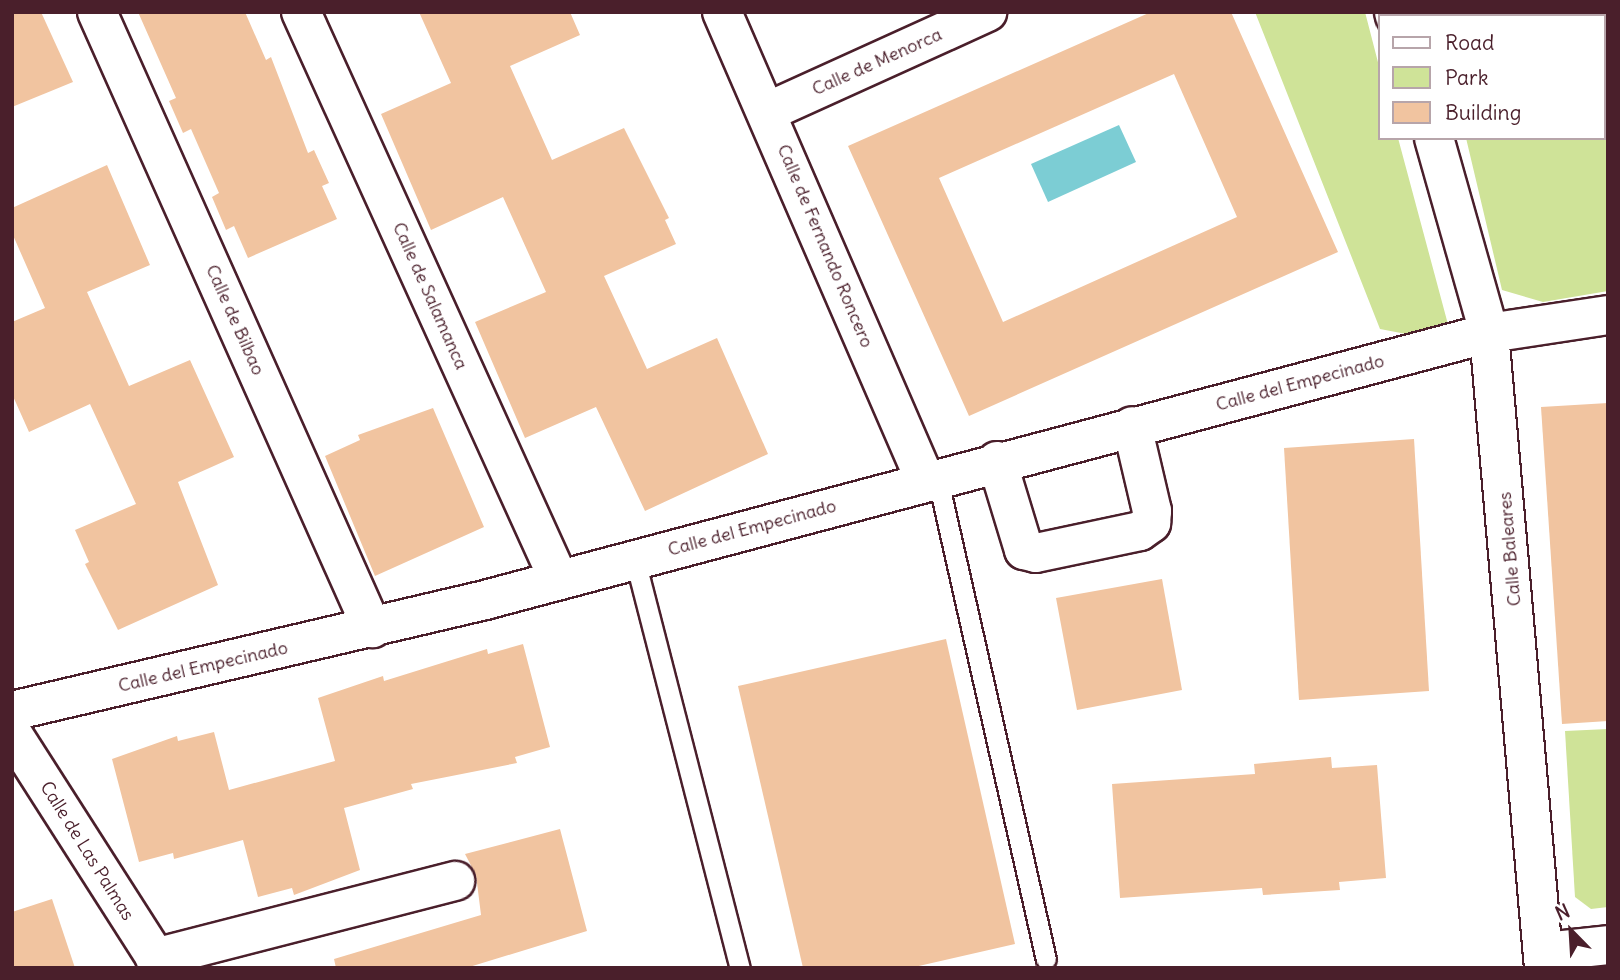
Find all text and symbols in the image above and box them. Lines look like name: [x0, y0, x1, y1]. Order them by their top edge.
legend: [1378, 14, 1606, 140]
street label: Calle de Menorca: [809, 24, 945, 100]
text: Road: [1445, 29, 1494, 56]
text: Park: [1445, 64, 1488, 91]
text: Building: [1445, 99, 1521, 126]
street label: Calle de Fernando Roncero: [772, 141, 878, 351]
street label: Calle de Salamanca: [388, 219, 472, 373]
street label: Calle de Bilbao: [201, 261, 269, 379]
street label: Calle del Empecinado: [1214, 350, 1386, 416]
street label: Calle Baleares: [1494, 491, 1526, 607]
street label: Calle del Empecinado: [666, 495, 838, 561]
street label: Calle del Empecinado: [116, 637, 290, 697]
street label: Calle de Las Palmas: [35, 777, 139, 925]
north arrow: [1536, 896, 1606, 966]
text: N: [1552, 898, 1573, 925]

